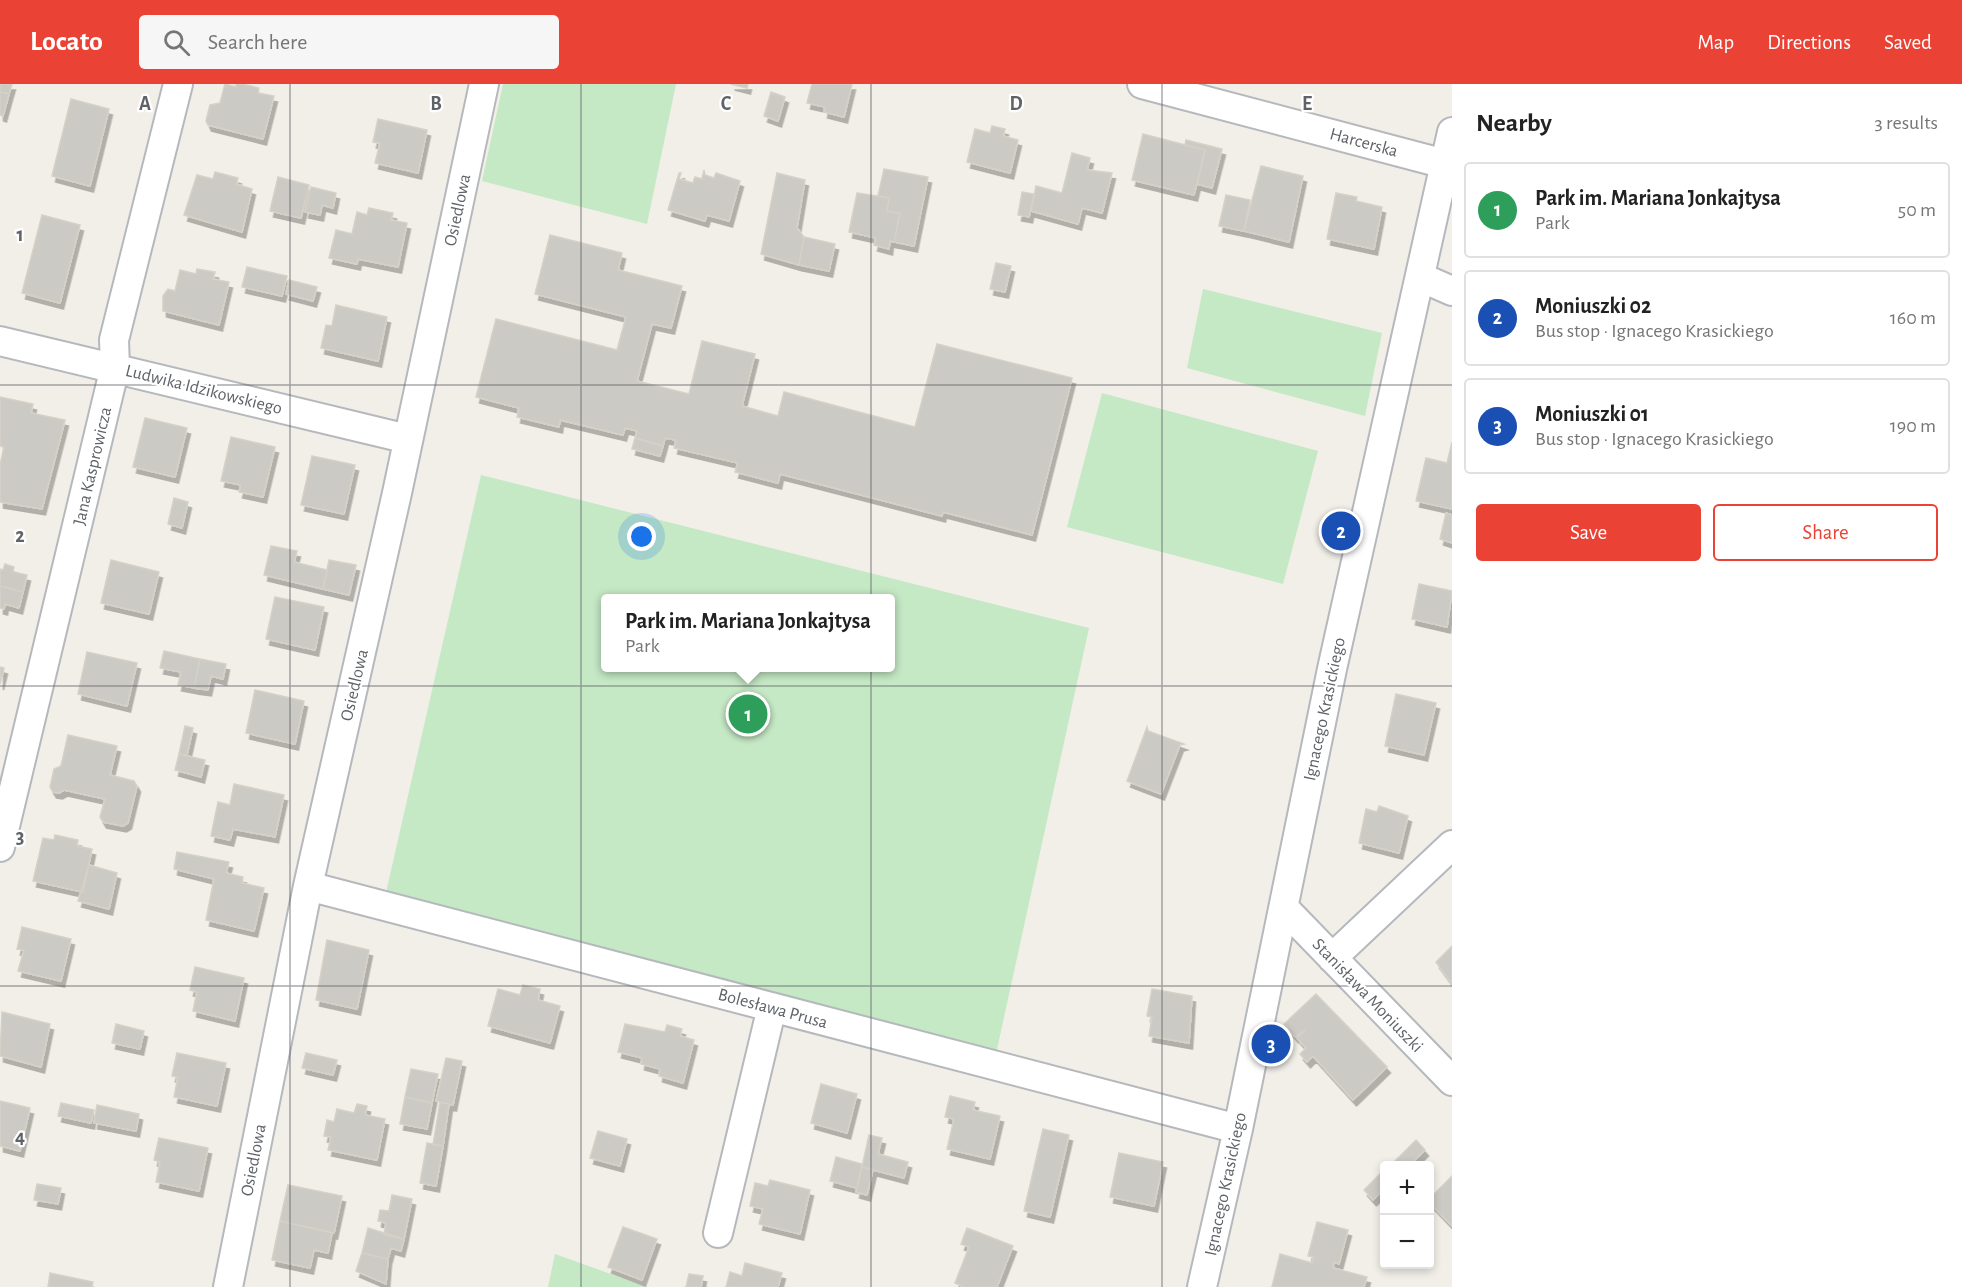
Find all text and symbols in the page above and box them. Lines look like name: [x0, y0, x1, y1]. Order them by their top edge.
search box: [139, 15, 559, 69]
icon: search: [160, 26, 193, 59]
text: Locato: [30, 28, 103, 56]
text: Search here: [208, 31, 307, 53]
text: Map: [1698, 32, 1734, 53]
text: Directions: [1767, 32, 1851, 53]
text: Saved: [1884, 32, 1932, 53]
text: A: [139, 94, 151, 114]
text: B: [430, 94, 442, 114]
text: C: [721, 94, 732, 114]
text: D: [1009, 94, 1023, 114]
text: E: [1302, 94, 1312, 114]
text: Nearby: [1476, 110, 1552, 136]
text: 3 results: [1874, 113, 1938, 133]
street label: Harcerska: [1328, 125, 1400, 161]
street label: Osiedlowa: [442, 173, 474, 248]
text: Park im. Mariana Jonkajtysa: [1535, 187, 1781, 209]
text: 1: [1494, 200, 1501, 220]
text: 50 m: [1898, 200, 1936, 220]
text: Park: [1535, 213, 1570, 233]
text: 1: [16, 225, 24, 245]
text: Moniuszki 02: [1535, 295, 1651, 317]
text: 2: [1493, 308, 1502, 328]
text: 160 m: [1890, 308, 1936, 328]
text: Bus stop · Ignacego Krasickiego: [1535, 321, 1774, 341]
street label: Ludwika Idzikowskiego: [124, 362, 284, 418]
text: Moniuszki 01: [1535, 403, 1649, 425]
street label: Jana Kasprowicza: [71, 405, 115, 527]
text: 3: [1493, 416, 1502, 436]
text: 190 m: [1890, 416, 1936, 436]
text: Bus stop · Ignacego Krasickiego: [1535, 429, 1774, 449]
button: Save: [1476, 504, 1701, 561]
button: Share: [1713, 504, 1938, 561]
pin: 2: [1322, 508, 1360, 554]
your location: [627, 522, 656, 551]
text: 2: [15, 526, 25, 546]
popup: [601, 594, 895, 672]
text: Park im. Mariana Jonkajtysa: [625, 610, 871, 632]
text: Park: [625, 636, 660, 656]
street label: Ignacego Krasickiego: [1301, 636, 1349, 783]
street label: Osiedlowa: [338, 648, 372, 723]
pin: 1: [728, 692, 768, 736]
text: 3: [16, 827, 24, 847]
street label: Stanisława Moniuszki: [1309, 935, 1426, 1056]
street label: Bolesława Prusa: [716, 986, 830, 1032]
pin: 3: [1252, 1022, 1290, 1066]
street label: Ignacego Krasickiego: [1202, 1111, 1250, 1258]
street label: Osiedlowa: [238, 1123, 270, 1198]
text: 4: [15, 1127, 25, 1147]
map controls: [1380, 1161, 1434, 1269]
button: +: [1380, 1161, 1434, 1215]
button: −: [1380, 1215, 1434, 1269]

